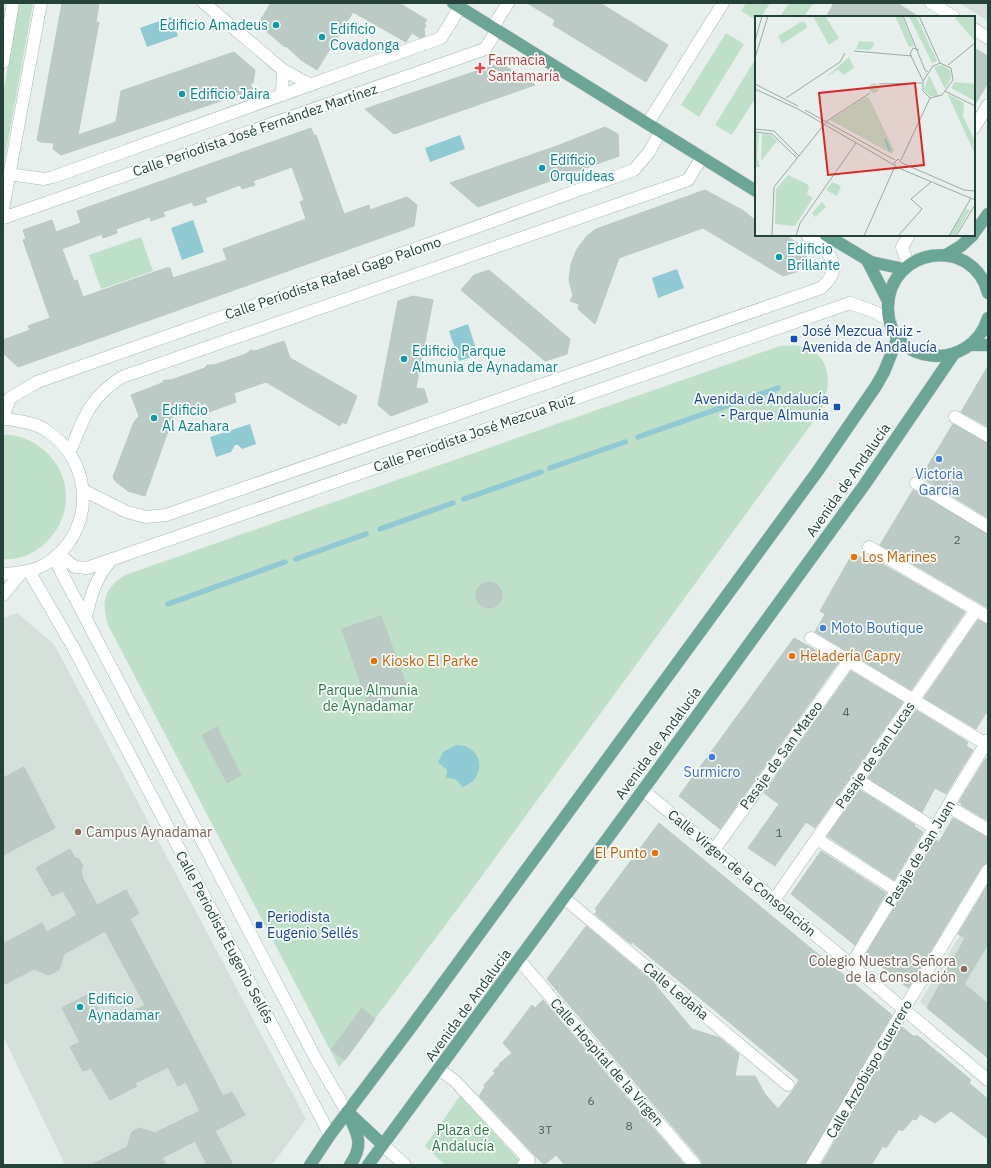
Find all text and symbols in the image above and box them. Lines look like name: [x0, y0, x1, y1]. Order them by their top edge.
place label: Edificio Amadeus: [159, 16, 268, 34]
inset map: [755, 16, 975, 236]
marker: Edificio Amadeus: [271, 20, 281, 30]
place label: Edificio Covadonga: [330, 20, 400, 54]
marker: Edificio Covadonga: [317, 32, 327, 42]
place label: Farmacia Santamaría: [488, 51, 560, 85]
marker: Farmacia Santamaría: [475, 63, 485, 73]
street label: Calle Periodista José Fernández Martínez: [130, 79, 380, 180]
place label: Edificio Jaira: [190, 85, 270, 103]
marker: Edificio Jaira: [177, 89, 187, 99]
place label: Edificio Orquídeas: [550, 151, 615, 185]
marker: Edificio Orquídeas: [537, 163, 547, 173]
street label: Calle Periodista Rafael Gago Palomo: [223, 232, 444, 324]
place label: Edificio Brillante: [787, 240, 841, 274]
marker: Edificio Brillante: [774, 252, 784, 262]
place label: José Mezcua Ruiz - Avenida de Andalucía: [802, 322, 937, 356]
marker: José Mezcua Ruiz - Avenida de Andalucía: [789, 334, 799, 344]
place label: Edificio Parque Almunia de Aynadamar: [412, 342, 558, 376]
marker: Edificio Parque Almunia de Aynadamar: [399, 354, 409, 364]
street label: Calle Periodista José Mezcua Ruiz: [371, 390, 578, 476]
place label: Avenida de Andalucía - Parque Almunia: [694, 390, 830, 424]
place label: Edificio Al Azahara: [162, 401, 230, 435]
marker: Avenida de Andalucía - Parque Almunia: [832, 402, 842, 412]
marker: Edificio Al Azahara: [149, 413, 159, 423]
street label: Avenida de Andalucía: [802, 419, 894, 540]
marker: Victoria Garcia: [934, 454, 944, 464]
place label: Victoria Garcia: [915, 465, 963, 499]
house number: 2: [953, 532, 961, 547]
place label: Los Marines: [862, 548, 937, 566]
marker: Los Marines: [849, 552, 859, 562]
place label: Moto Boutique: [831, 619, 924, 637]
marker: Moto Boutique: [818, 623, 828, 633]
place label: Heladería Capry: [800, 647, 901, 665]
marker: Heladería Capry: [787, 651, 797, 661]
place label: Kiosko El Parke: [382, 652, 479, 670]
marker: Kiosko El Parke: [369, 656, 379, 666]
park label: Parque Almunia de Aynadamar: [318, 681, 418, 715]
street label: Avenida de Andalucía: [611, 683, 705, 803]
street label: Pasaje de San Mateo: [736, 697, 827, 813]
street label: Pasaje de San Lucas: [831, 698, 919, 812]
house number: 4: [842, 704, 850, 719]
marker: Surmicro: [707, 752, 717, 762]
place label: Surmicro: [684, 763, 741, 781]
street label: Pasaje de San Juan: [881, 796, 959, 910]
street label: Calle Virgen de la Consolación: [664, 806, 820, 940]
place label: Campus Aynadamar: [86, 823, 212, 841]
house number: 1: [775, 825, 783, 840]
marker: Campus Aynadamar: [73, 827, 83, 837]
place label: El Punto: [595, 844, 647, 862]
street label: Calle Periodista Eugenio Sellés: [172, 848, 278, 1026]
marker: El Punto: [650, 848, 660, 858]
place label: Periodista Eugenio Sellés: [267, 908, 359, 942]
marker: Periodista Eugenio Sellés: [254, 920, 264, 930]
street label: Avenida de Andalucía: [421, 945, 515, 1065]
place label: Colegio Nuestra Señora de la Consolación: [809, 952, 957, 986]
street label: Calle Ledaña: [639, 958, 713, 1024]
marker: Colegio Nuestra Señora de la Consolación: [959, 964, 969, 974]
place label: Edificio Aynadamar: [88, 990, 160, 1024]
street label: Calle Hospital de la Virgen: [546, 994, 668, 1130]
street label: Calle Arzobispo Guerrero: [822, 996, 916, 1141]
marker: Edificio Aynadamar: [75, 1002, 85, 1012]
house number: 6: [587, 1093, 595, 1108]
house number: 8: [625, 1118, 633, 1133]
park label: Plaza de Andalucía: [432, 1121, 495, 1155]
house number: 3T: [538, 1122, 552, 1137]

